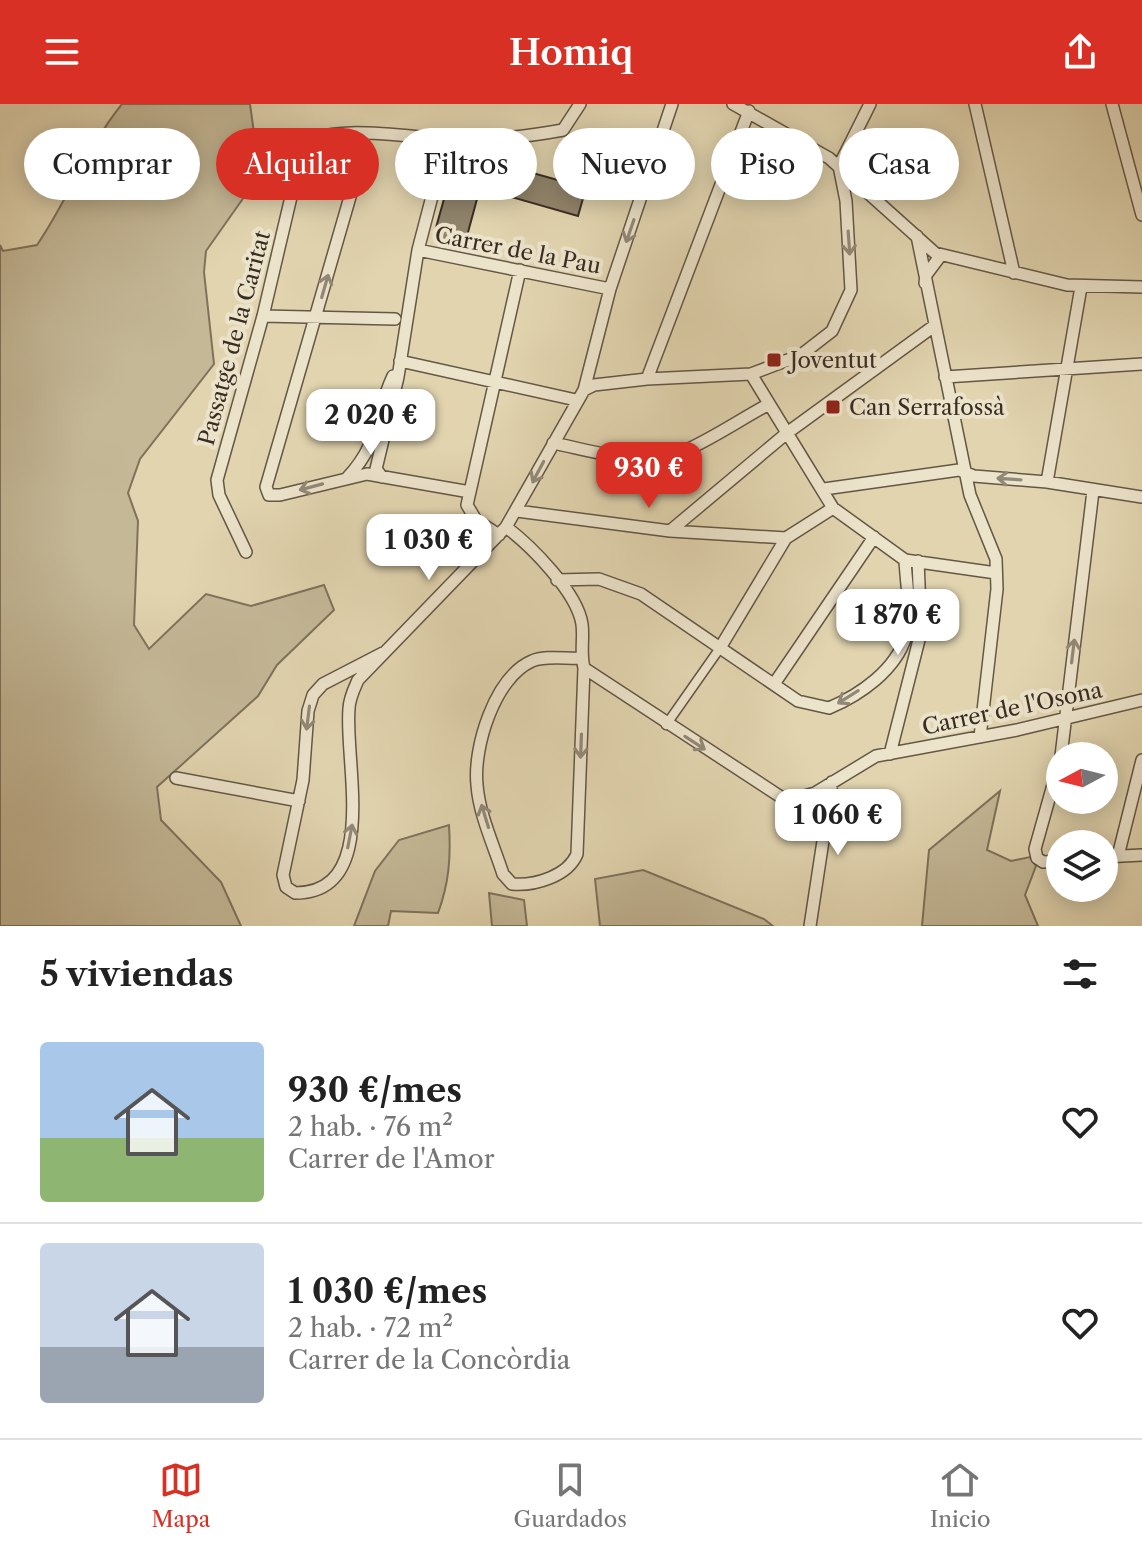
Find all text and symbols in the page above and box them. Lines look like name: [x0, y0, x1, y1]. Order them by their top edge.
icon: menu: [40, 30, 84, 74]
text: Homiq: [509, 30, 633, 74]
icon: share: [1058, 30, 1102, 74]
chip: Comprar: [24, 128, 200, 200]
chip: Alquilar: [216, 128, 379, 200]
chip: Filtros: [395, 128, 537, 200]
chip: Nuevo: [553, 128, 695, 200]
chip: Piso: [711, 128, 823, 200]
chip: Casa: [839, 128, 959, 200]
one-way arrow: [621, 218, 636, 243]
street label: Carrer de la Pau: [433, 221, 603, 280]
street label: Passatge de la Caritat: [193, 228, 276, 448]
one-way arrow: [842, 229, 857, 256]
one-way arrow: [318, 274, 333, 300]
place label: Joventut: [787, 347, 877, 374]
marker: Joventut: [765, 351, 783, 369]
pin: 2 020 €: [297, 389, 445, 457]
place label: Can Serrafossà: [849, 394, 1005, 421]
marker: Can Serrafossà: [824, 398, 842, 416]
text: 2 020 €: [324, 399, 418, 431]
pin: 930 €: [593, 442, 705, 510]
text: 930 €: [614, 452, 684, 484]
one-way arrow: [529, 460, 545, 484]
one-way arrow: [996, 471, 1023, 486]
one-way arrow: [299, 480, 325, 495]
pin: 1 030 €: [355, 514, 503, 582]
text: 1 030 €: [384, 524, 474, 556]
pin: 1 870 €: [824, 589, 972, 657]
text: 1 870 €: [854, 599, 942, 631]
one-way arrow: [1066, 639, 1081, 664]
street label: Carrer de l'Osona: [920, 676, 1105, 741]
one-way arrow: [838, 689, 860, 706]
one-way arrow: [301, 704, 316, 731]
one-way arrow: [574, 732, 589, 759]
one-way arrow: [683, 735, 705, 752]
north arrow: [1046, 742, 1118, 814]
map controls: [1046, 742, 1118, 902]
pin: 1 060 €: [764, 789, 912, 857]
text: 1 060 €: [793, 799, 883, 831]
one-way arrow: [477, 803, 492, 829]
one-way arrow: [343, 823, 358, 849]
button: layers: [1046, 830, 1118, 902]
icon: filters: [1058, 952, 1102, 996]
text: 5 viviendas: [40, 953, 234, 995]
text: 930 €/mes: [288, 1069, 462, 1111]
icon: home: [104, 1074, 200, 1170]
icon: heart: [1058, 1100, 1102, 1144]
text: 2 hab. · 76 m²: [288, 1111, 453, 1143]
text: Carrer de l'Amor: [288, 1143, 495, 1175]
text: 1 030 €/mes: [288, 1270, 487, 1312]
icon: home: [104, 1275, 200, 1371]
icon: heart: [1058, 1301, 1102, 1345]
text: 2 hab. · 72 m²: [288, 1312, 453, 1344]
text: Carrer de la Concòrdia: [288, 1344, 571, 1376]
tab: Mapa: [152, 1458, 210, 1533]
tab: Guardados: [513, 1458, 627, 1533]
tab: Inicio: [930, 1458, 990, 1533]

